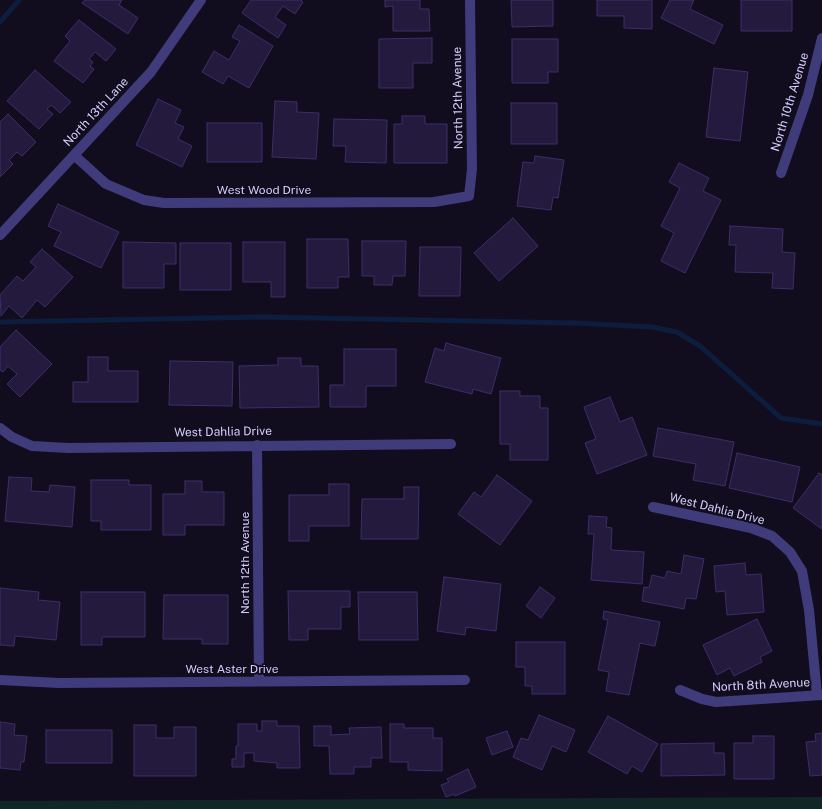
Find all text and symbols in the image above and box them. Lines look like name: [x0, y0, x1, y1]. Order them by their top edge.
street label: North 12th Avenue: [450, 47, 466, 149]
street label: North 10th Avenue: [768, 51, 812, 153]
street label: North 13th Lane: [60, 75, 132, 149]
street label: West Wood Drive: [217, 183, 311, 197]
street label: West Dahlia Drive: [174, 424, 272, 440]
street label: West Dahlia Drive: [668, 490, 766, 528]
street label: North 12th Avenue: [238, 512, 252, 614]
street label: West Aster Drive: [185, 662, 279, 676]
street label: North 8th Avenue: [712, 675, 810, 695]

